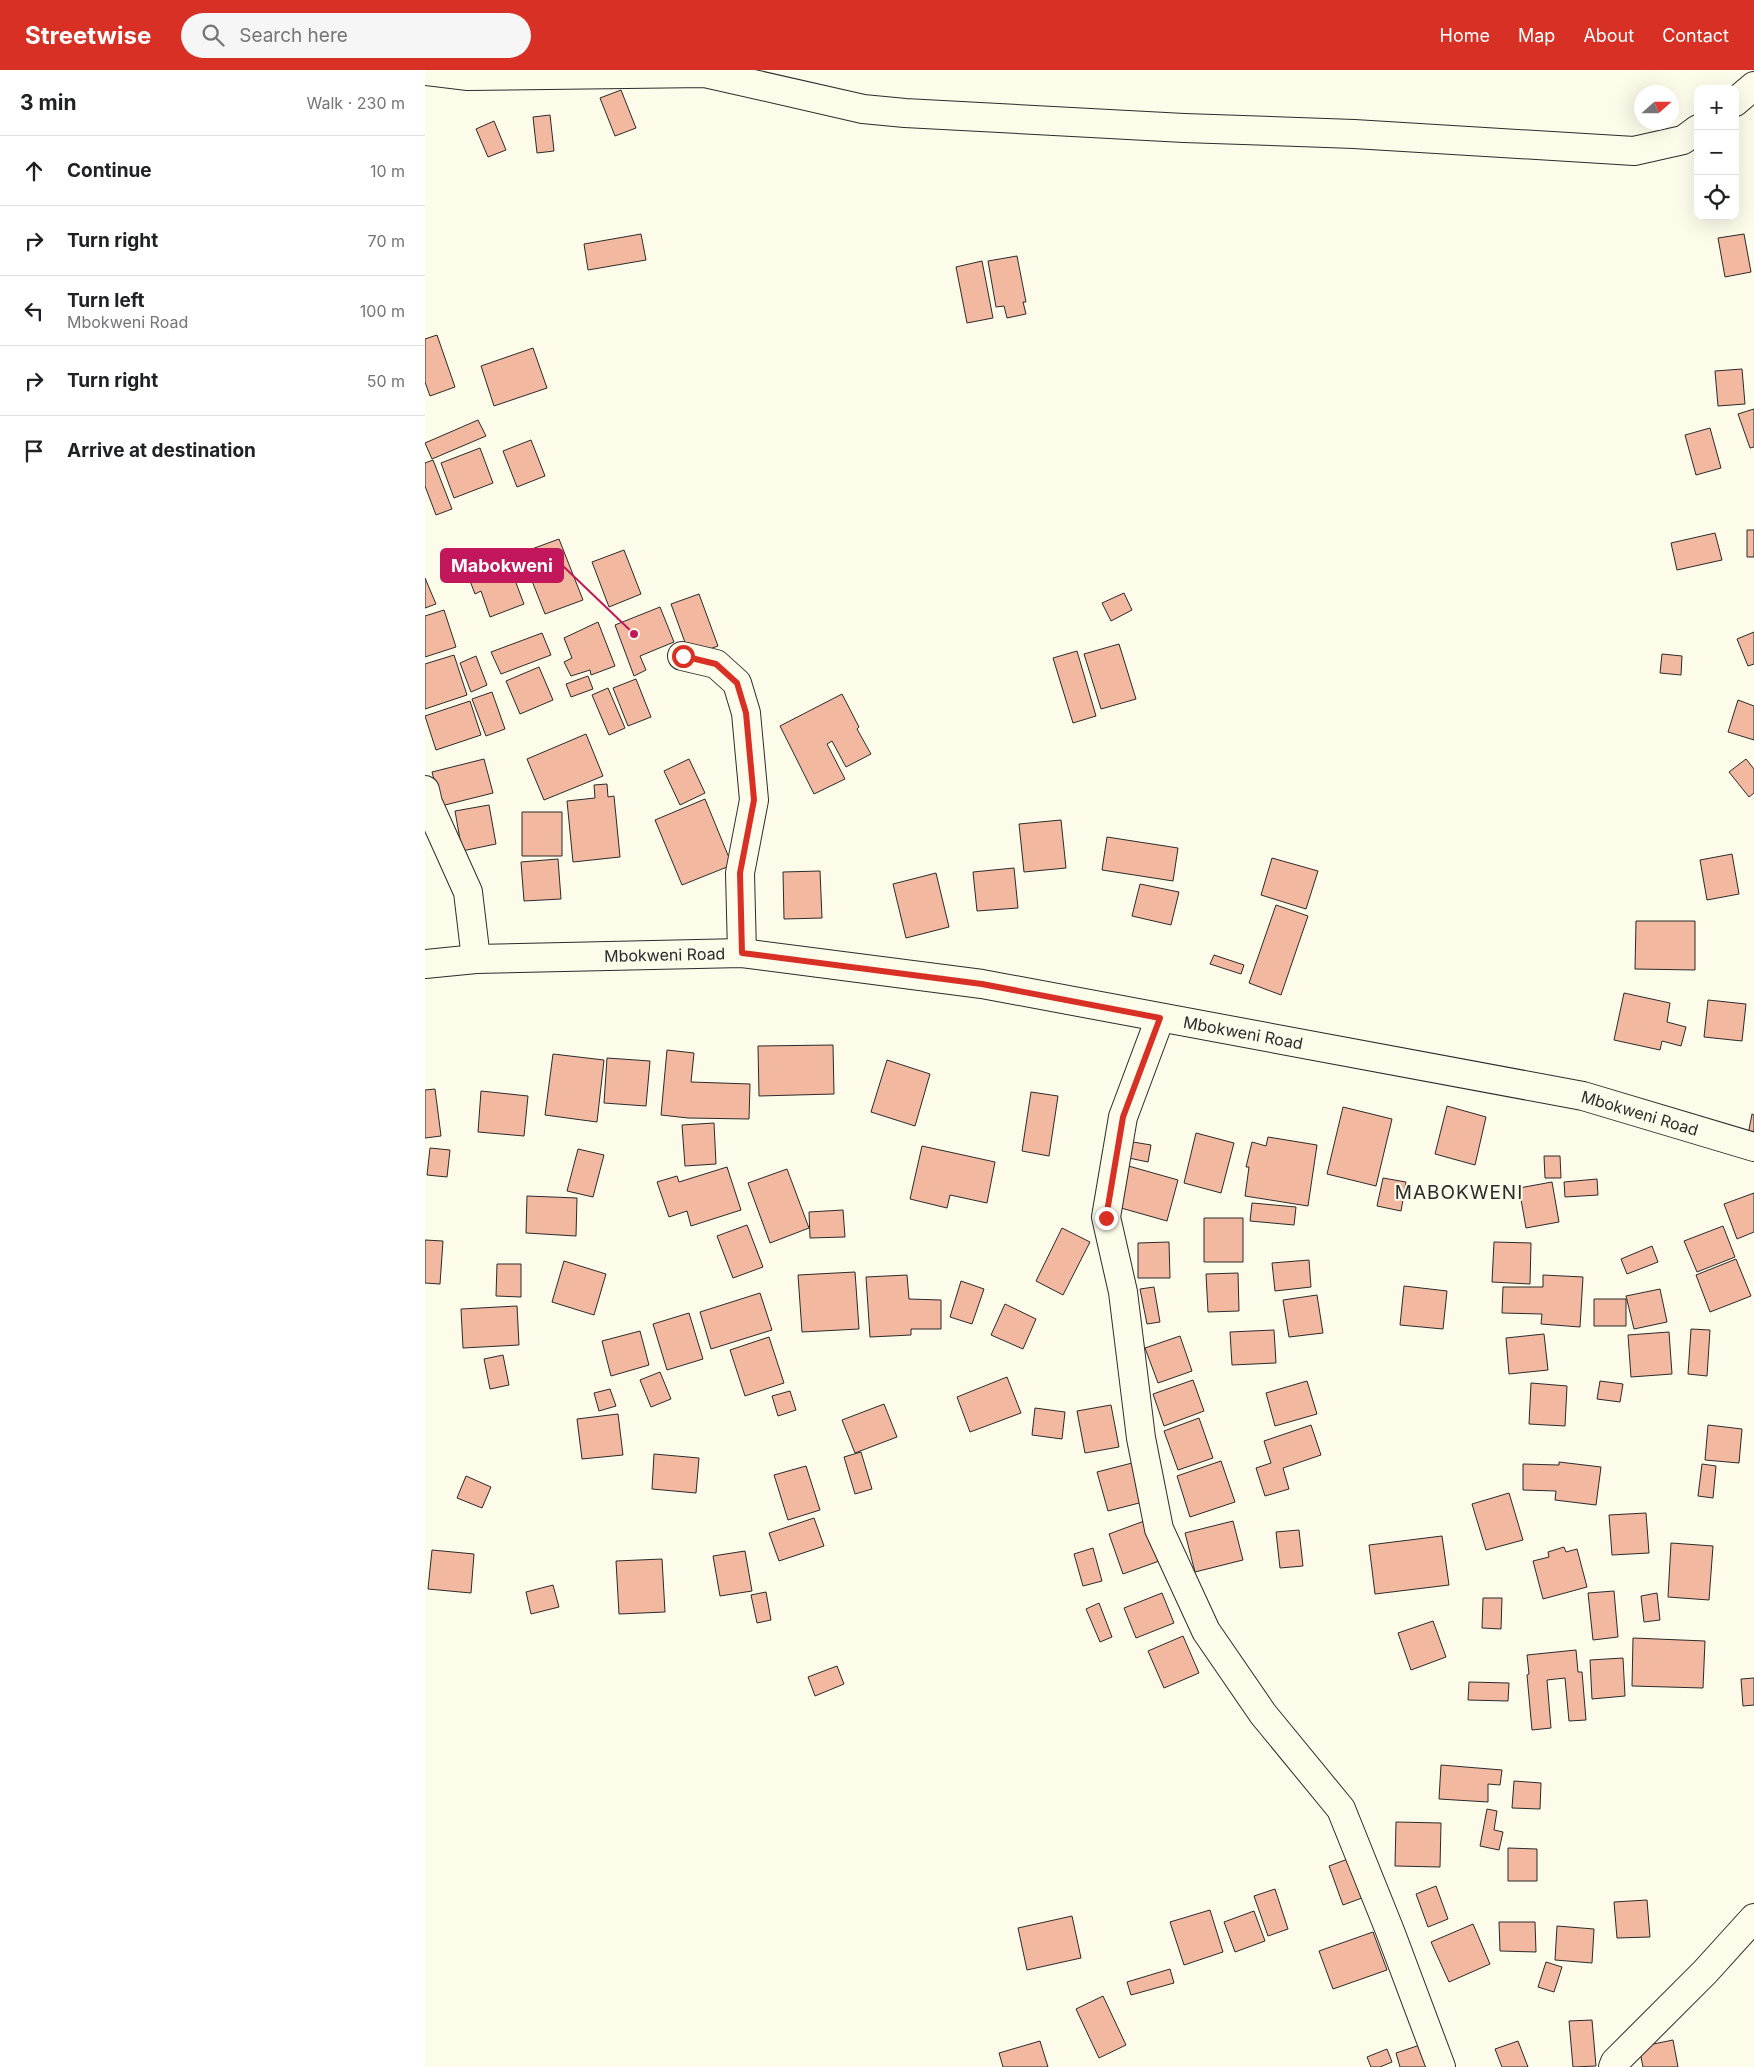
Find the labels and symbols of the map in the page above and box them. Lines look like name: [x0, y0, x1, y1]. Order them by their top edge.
north arrow: [1634, 85, 1679, 130]
callout: Mabokweni: [441, 549, 563, 582]
text: Mabokweni: [451, 555, 553, 576]
route start: [672, 645, 695, 668]
street label: Mbokweni Road: [604, 943, 726, 966]
street label: Mbokweni Road: [1182, 1012, 1305, 1054]
street label: Mbokweni Road: [1579, 1086, 1701, 1140]
district label: MABOKWENI: [1395, 1181, 1523, 1204]
route end: [1095, 1207, 1118, 1230]

